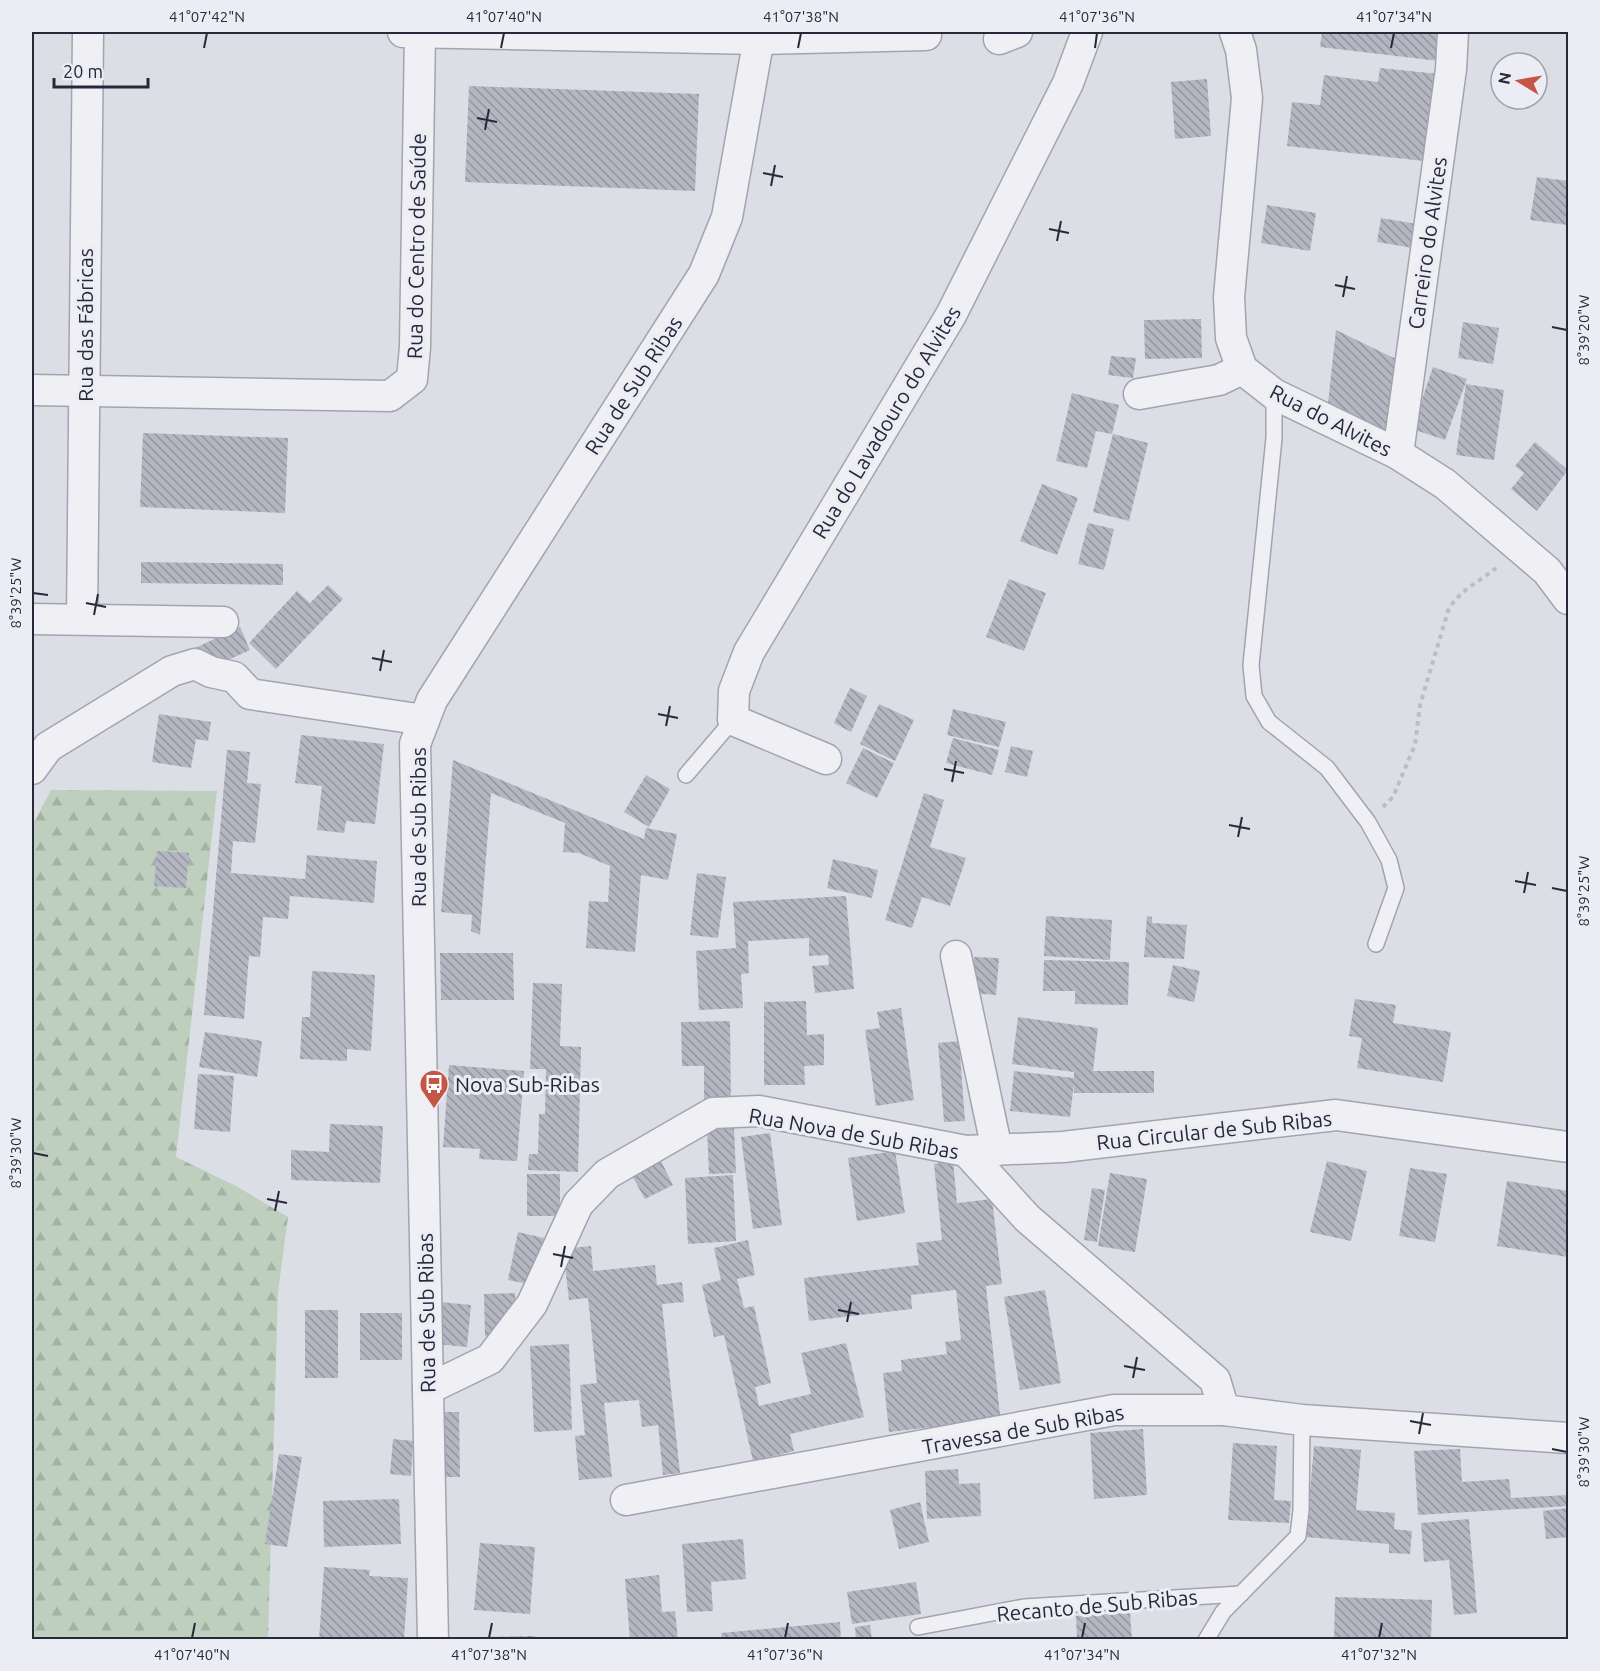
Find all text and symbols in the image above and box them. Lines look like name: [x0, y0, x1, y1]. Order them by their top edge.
text: 41°07'42"N: [169, 8, 245, 25]
text: 41°07'40"N: [466, 8, 542, 25]
text: 41°07'38"N: [763, 8, 839, 25]
text: 41°07'36"N: [1059, 8, 1135, 25]
text: 41°07'34"N: [1356, 8, 1432, 25]
scale bar: [54, 51, 148, 89]
north arrow: [1489, 51, 1549, 111]
text: 20 m: [63, 61, 103, 81]
text: N: [1494, 71, 1514, 86]
street label: Rua do Centro de Saúde: [402, 133, 430, 359]
street label: Carreiro do Alvites: [1403, 155, 1451, 331]
street label: Rua das Fábricas: [73, 248, 97, 402]
text: 8°39'20"W: [1575, 294, 1592, 365]
street label: Rua do Lavadouro do Alvites: [807, 301, 965, 543]
street label: Rua de Sub Ribas: [579, 311, 687, 459]
street label: Rua do Alvites: [1266, 379, 1396, 461]
text: 8°39'25"W: [7, 557, 24, 628]
street label: Rua de Sub Ribas: [406, 747, 430, 907]
text: 8°39'25"W: [1575, 855, 1592, 926]
bus stop icon: Nova Sub-Ribas: [418, 1068, 450, 1110]
place label: Nova Sub-Ribas: [455, 1072, 600, 1096]
street label: Rua Nova de Sub Ribas: [747, 1103, 961, 1163]
street label: Rua Circular de Sub Ribas: [1095, 1106, 1333, 1154]
text: 8°39'30"W: [7, 1117, 24, 1188]
street label: Rua de Sub Ribas: [413, 1233, 439, 1393]
street label: Travessa de Sub Ribas: [920, 1399, 1126, 1459]
text: 8°39'30"W: [1575, 1416, 1592, 1487]
street label: Recanto de Sub Ribas: [996, 1584, 1198, 1626]
text: 41°07'40"N: [154, 1646, 230, 1663]
text: 41°07'38"N: [451, 1646, 527, 1663]
text: 41°07'36"N: [747, 1646, 823, 1663]
text: 41°07'34"N: [1044, 1646, 1120, 1663]
text: 41°07'32"N: [1341, 1646, 1417, 1663]

